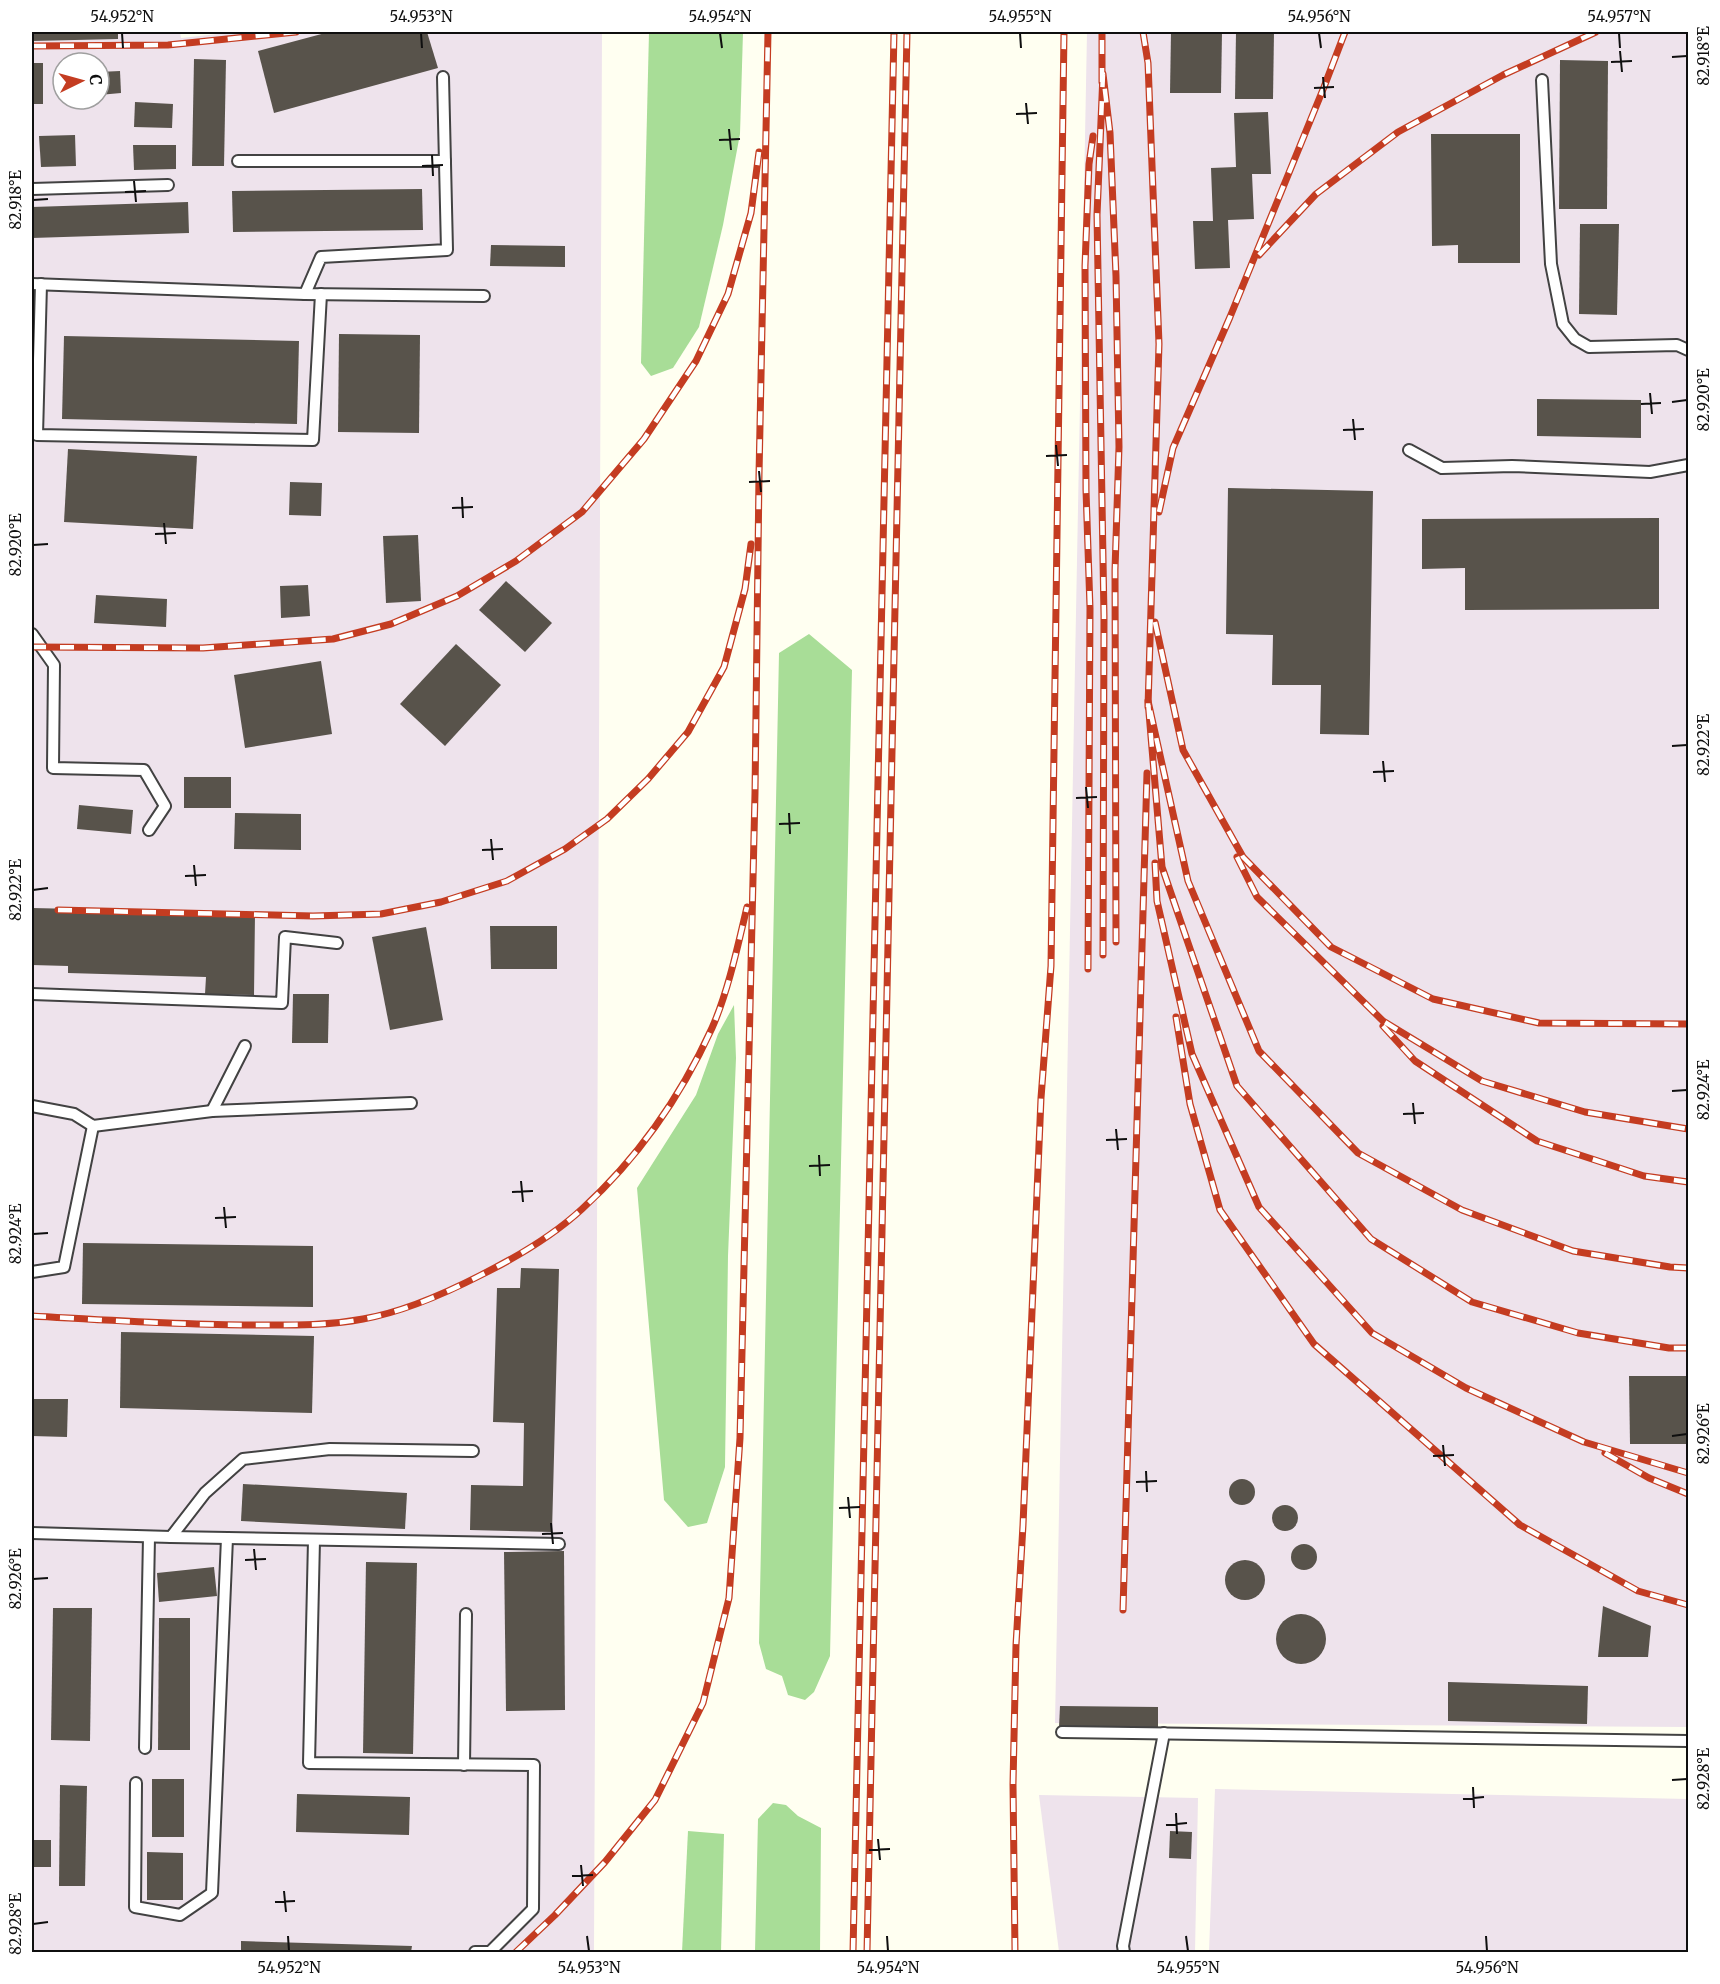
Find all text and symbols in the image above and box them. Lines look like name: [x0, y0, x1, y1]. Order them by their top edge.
text: 54.952°N: [90, 7, 154, 26]
text: 54.953°N: [389, 7, 453, 26]
text: 54.954°N: [689, 7, 752, 26]
text: 54.955°N: [988, 7, 1052, 26]
text: 54.956°N: [1287, 7, 1351, 26]
text: 54.957°N: [1587, 7, 1651, 26]
text: 82.918°E: [1694, 26, 1713, 86]
north arrow: [51, 51, 111, 111]
text: С: [86, 74, 106, 86]
text: 82.918°E: [6, 170, 25, 230]
text: 82.920°E: [1694, 368, 1713, 431]
text: 82.920°E: [6, 513, 25, 576]
text: 82.922°E: [1694, 714, 1713, 776]
text: 82.922°E: [6, 859, 25, 921]
text: 82.924°E: [1694, 1059, 1713, 1120]
text: 82.924°E: [6, 1203, 25, 1264]
text: 82.926°E: [1694, 1403, 1713, 1465]
text: 82.926°E: [6, 1548, 25, 1610]
text: 82.928°E: [1694, 1747, 1713, 1810]
text: 82.928°E: [6, 1892, 25, 1955]
text: 54.952°N: [257, 1958, 321, 1977]
text: 54.953°N: [557, 1958, 621, 1977]
text: 54.954°N: [857, 1958, 920, 1977]
text: 54.955°N: [1156, 1958, 1220, 1977]
text: 54.956°N: [1455, 1958, 1519, 1977]

